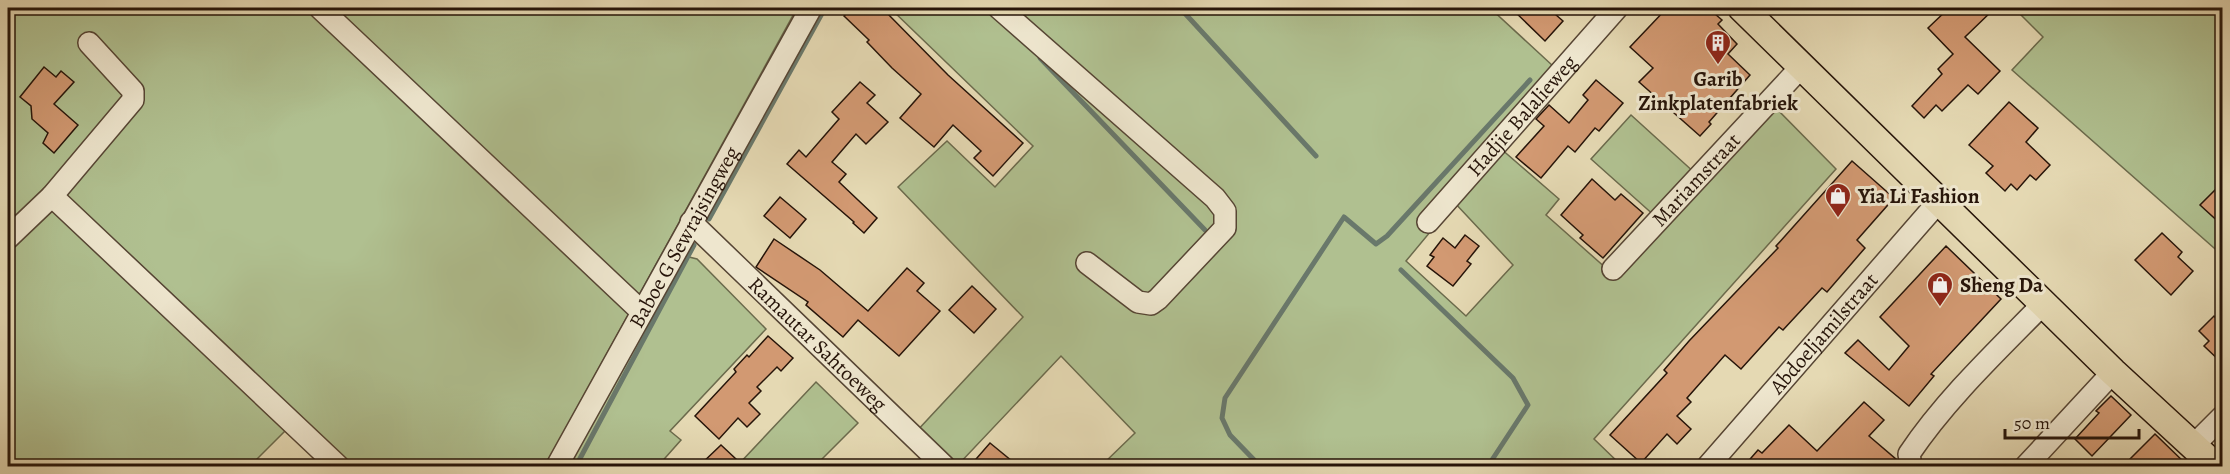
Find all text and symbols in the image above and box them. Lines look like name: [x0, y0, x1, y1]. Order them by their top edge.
building icon: Garib Zinkplatenfabriek: [1703, 28, 1733, 66]
street label: Hadjie Balalieweg: [1461, 49, 1584, 182]
place label: Garib Zinkplatenfabriek: [1638, 65, 1798, 117]
street label: Mariamstraat: [1646, 127, 1747, 233]
street label: Baboe G Sewrajsingweg: [622, 141, 746, 333]
shop icon: Yia Li Fashion: [1823, 181, 1853, 219]
place label: Yia Li Fashion: [1857, 182, 1980, 210]
street label: Abdoeljamilstraat: [1762, 267, 1884, 401]
shop icon: Sheng Da: [1925, 270, 1955, 308]
street label: Ramautar Sahtoeweg: [742, 271, 893, 418]
place label: Sheng Da: [1960, 271, 2044, 299]
scale bar: [2005, 402, 2138, 440]
text: 50 m: [2014, 411, 2050, 435]

